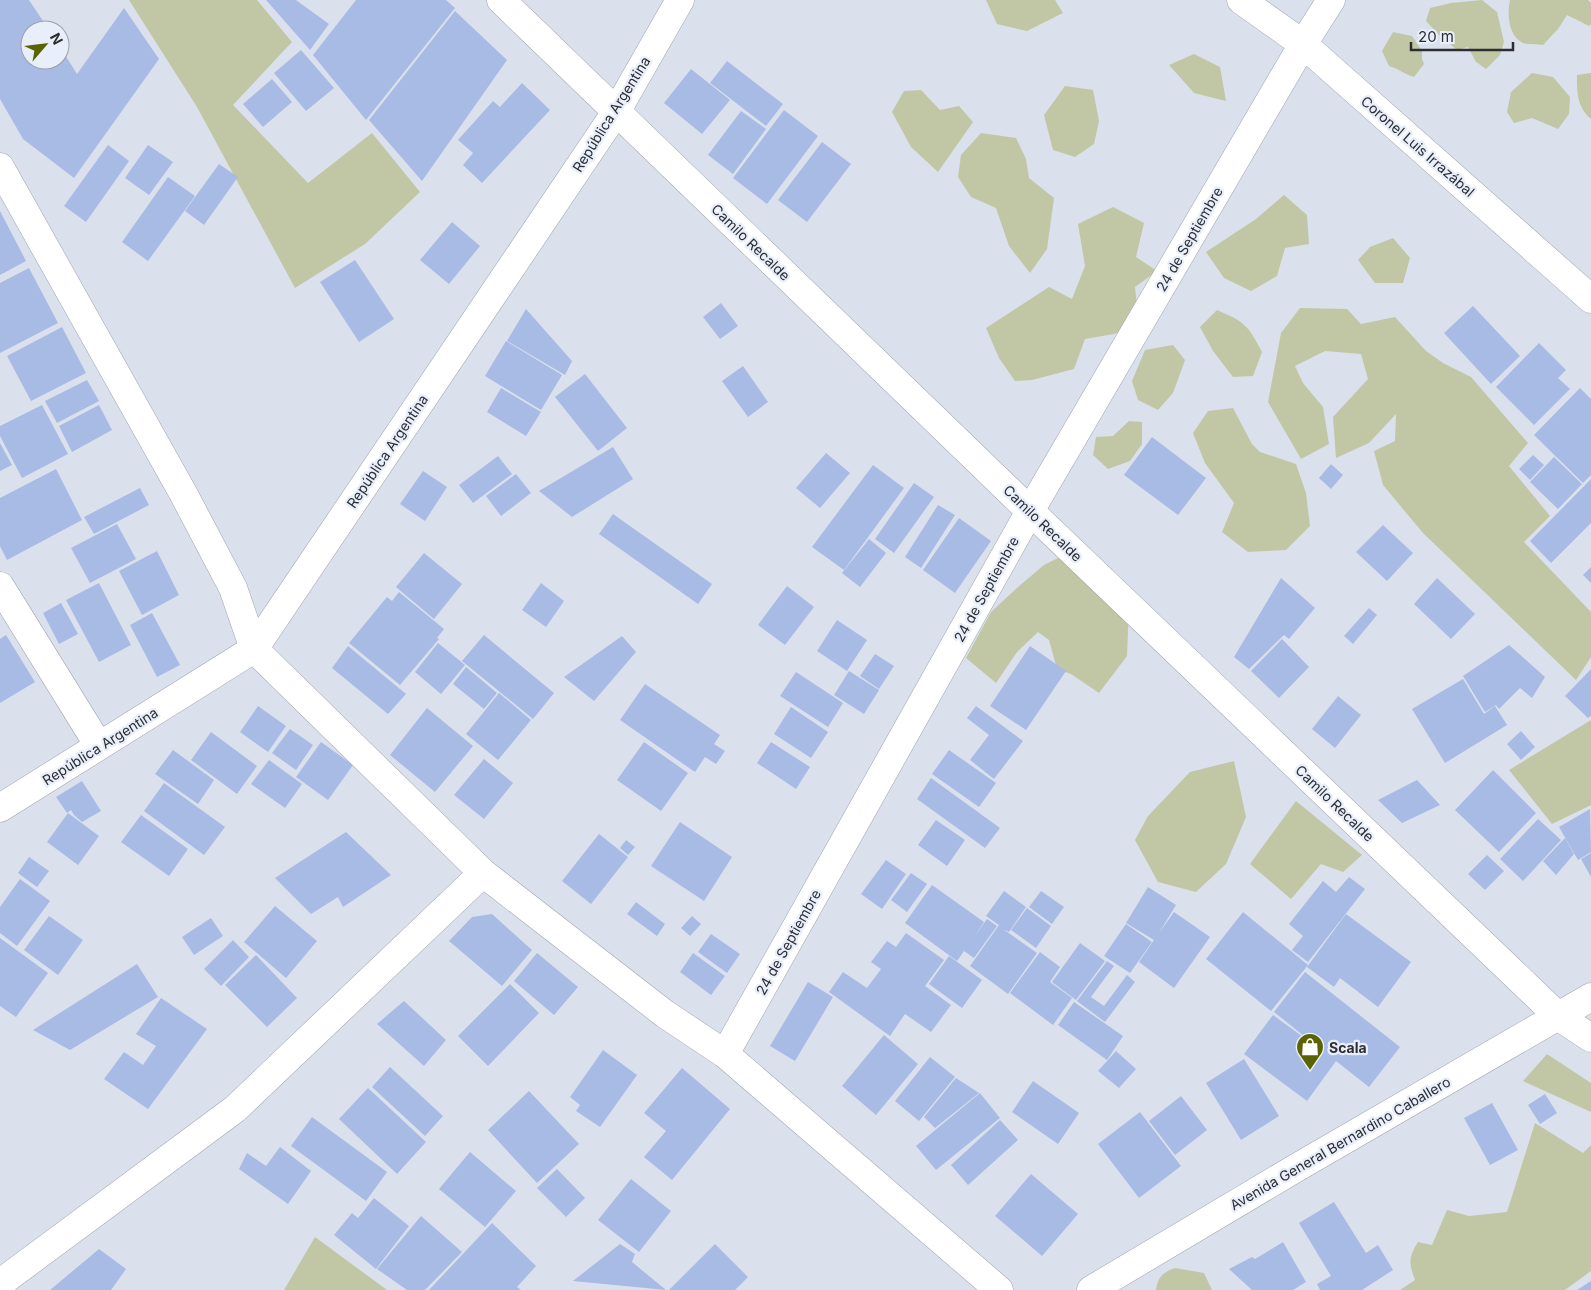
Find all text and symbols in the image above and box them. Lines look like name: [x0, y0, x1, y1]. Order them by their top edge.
north arrow: [20, 20, 70, 70]
scale bar: [1411, 20, 1514, 52]
text: 20 m: [1418, 27, 1454, 46]
text: N: [47, 30, 67, 47]
street label: República Argentina: [569, 53, 653, 175]
street label: Coronel Luis Irrazábal: [1358, 92, 1478, 200]
street label: 24 de Septiembre: [1152, 184, 1226, 294]
street label: Camilo Recalde: [708, 200, 794, 284]
street label: República Argentina: [343, 391, 431, 511]
street label: Camilo Recalde: [1000, 481, 1086, 565]
street label: 24 de Septiembre: [950, 533, 1022, 645]
street label: República Argentina: [39, 704, 161, 788]
street label: Camilo Recalde: [1292, 761, 1378, 845]
street label: 24 de Septiembre: [752, 886, 824, 998]
shop icon: Scala: [1295, 1032, 1325, 1071]
place label: Scala: [1329, 1039, 1367, 1056]
street label: Avenida General Bernardino Caballero: [1227, 1073, 1453, 1213]

